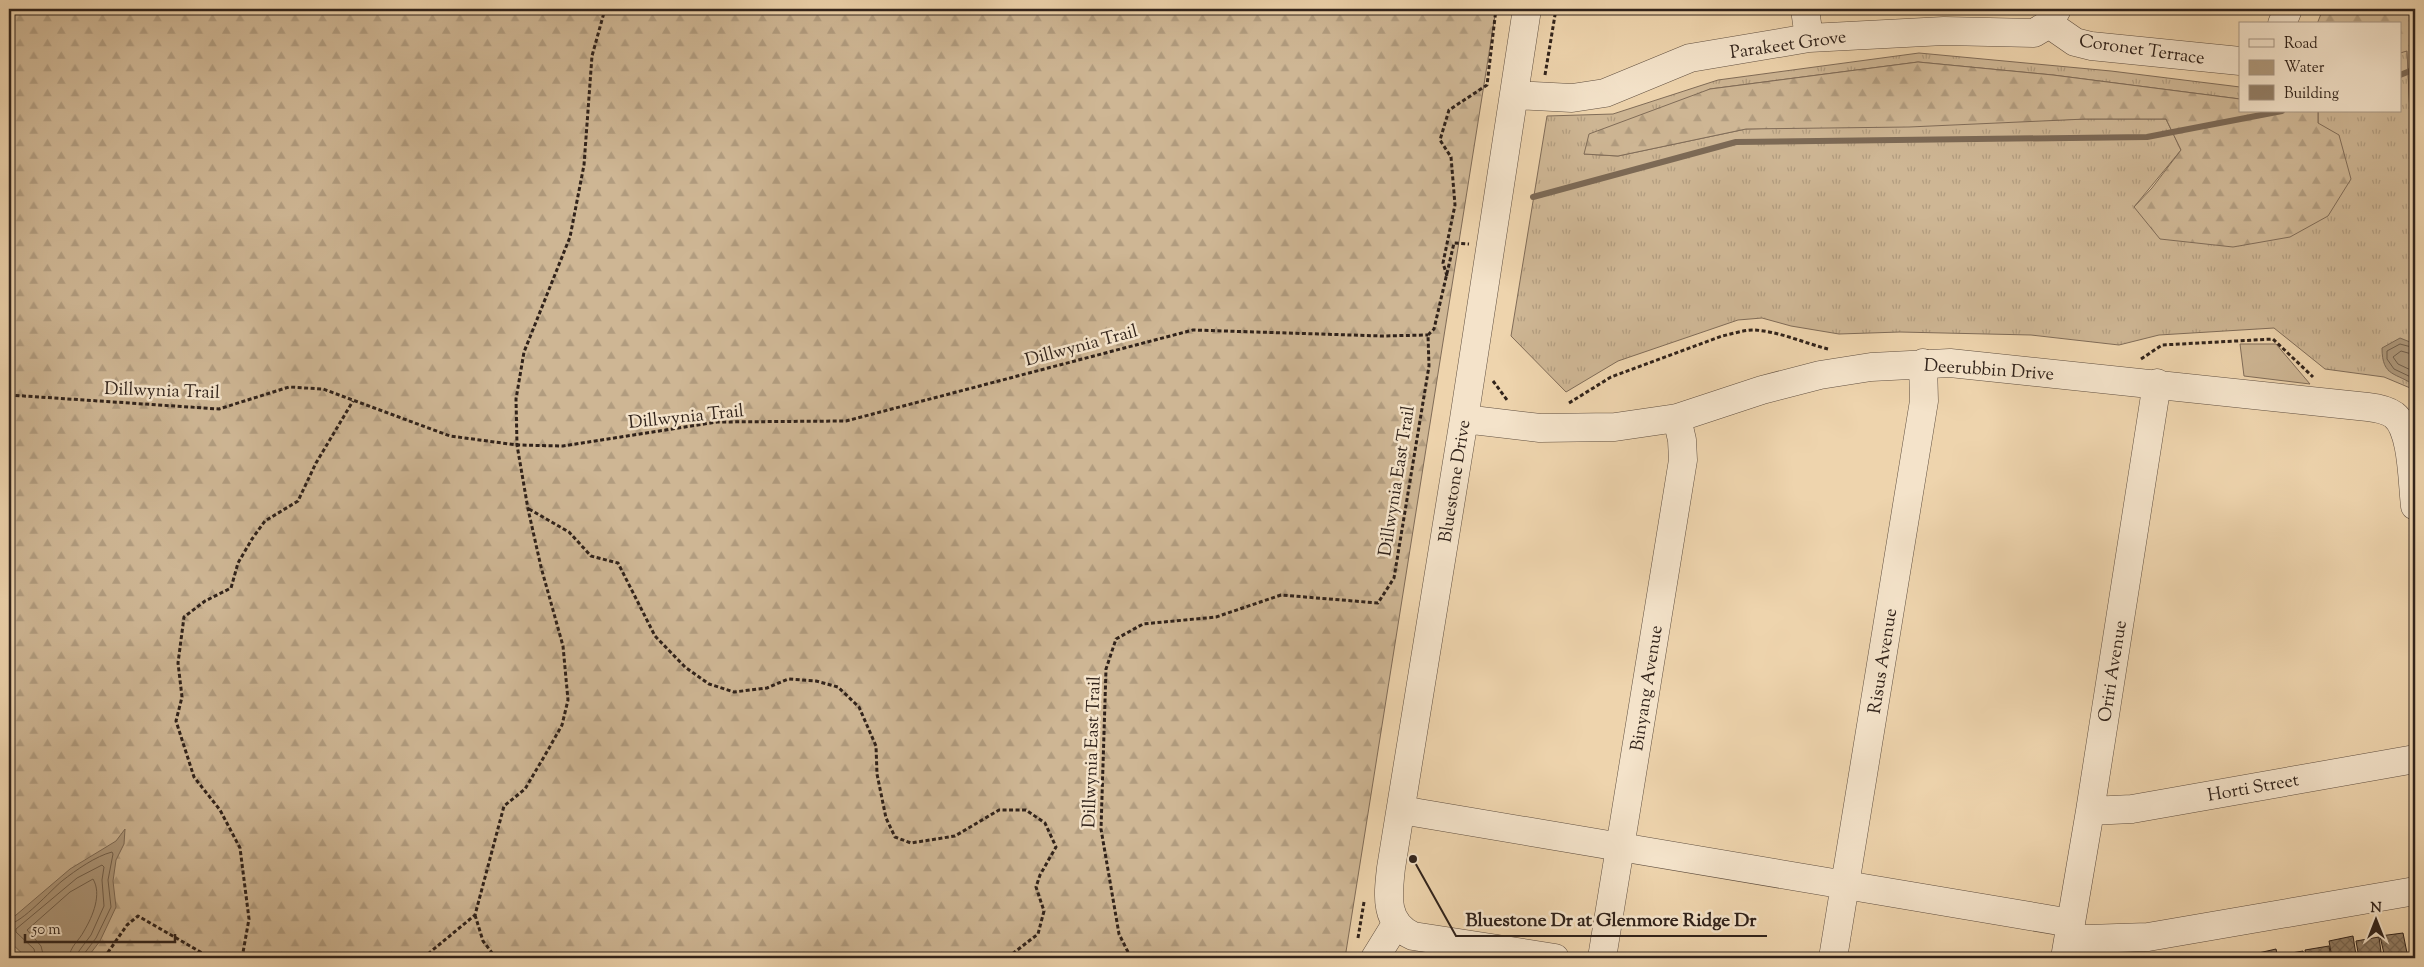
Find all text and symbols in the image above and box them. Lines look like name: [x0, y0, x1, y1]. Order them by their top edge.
legend: [2239, 22, 2402, 112]
street label: Parakeet Grove: [1728, 25, 1848, 67]
street label: Coronet Terrace: [2077, 29, 2206, 73]
text: Road: [2284, 34, 2318, 55]
text: Water: [2284, 58, 2325, 79]
text: Building: [2284, 84, 2339, 105]
street label: Dillwynia Trail: [1022, 319, 1141, 374]
street label: Deerubbin Drive: [1923, 353, 2055, 389]
street label: Dillwynia Trail: [104, 377, 220, 407]
street label: Dillwynia Trail: [627, 399, 745, 437]
street label: Dillwynia East Trail: [1373, 404, 1423, 558]
street label: Bluestone Drive: [1433, 418, 1479, 545]
street label: Risus Avenue: [1863, 607, 1905, 716]
street label: Oriri Avenue: [2093, 618, 2135, 724]
street label: Binyang Avenue: [1625, 624, 1671, 753]
street label: Dillwynia East Trail: [1077, 676, 1109, 828]
street label: Horti Street: [2206, 768, 2301, 810]
north arrow: [2352, 894, 2402, 944]
text: N: [2370, 899, 2382, 919]
callout: Bluestone Dr at Glenmore Ridge Dr: [1456, 902, 1767, 936]
text: Bluestone Dr at Glenmore Ridge Dr: [1466, 908, 1757, 935]
scale bar: [25, 912, 175, 944]
text: 50 m: [31, 920, 61, 941]

